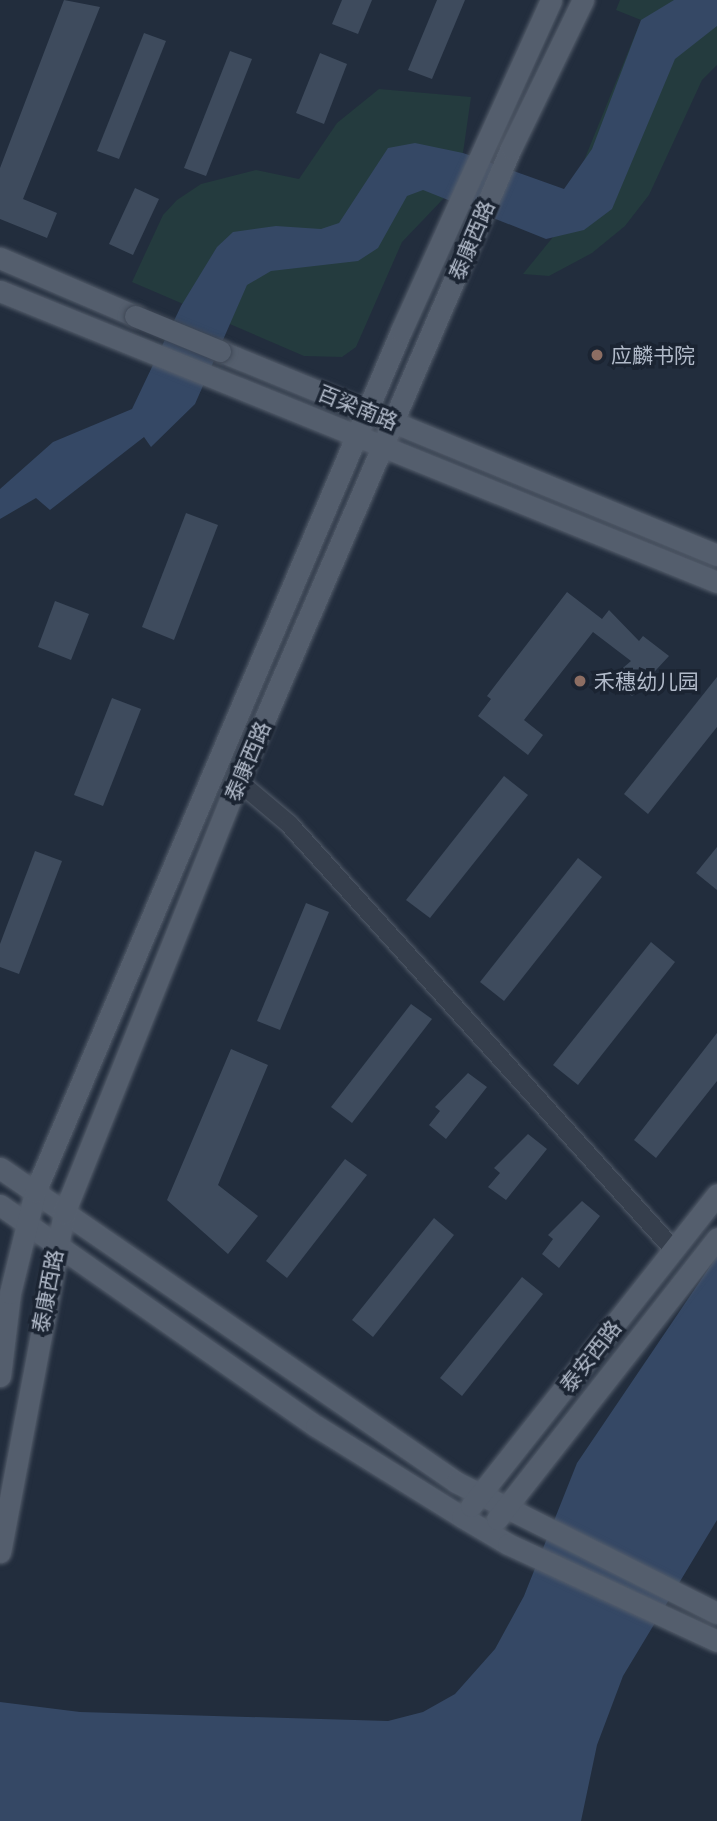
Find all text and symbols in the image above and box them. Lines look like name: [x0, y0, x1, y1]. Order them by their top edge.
street label: 泰康西路: [443, 196, 499, 284]
place label: 应麟书院: [611, 342, 695, 368]
marker: 应麟书院: [589, 347, 605, 363]
street label: 百梁南路: [314, 380, 402, 434]
place label: 禾穗幼儿园: [594, 668, 699, 694]
marker: 禾穗幼儿园: [572, 673, 588, 689]
street label: 泰康西路: [219, 717, 275, 805]
street label: 泰康西路: [27, 1247, 67, 1335]
street label: 泰安西路: [554, 1315, 626, 1397]

